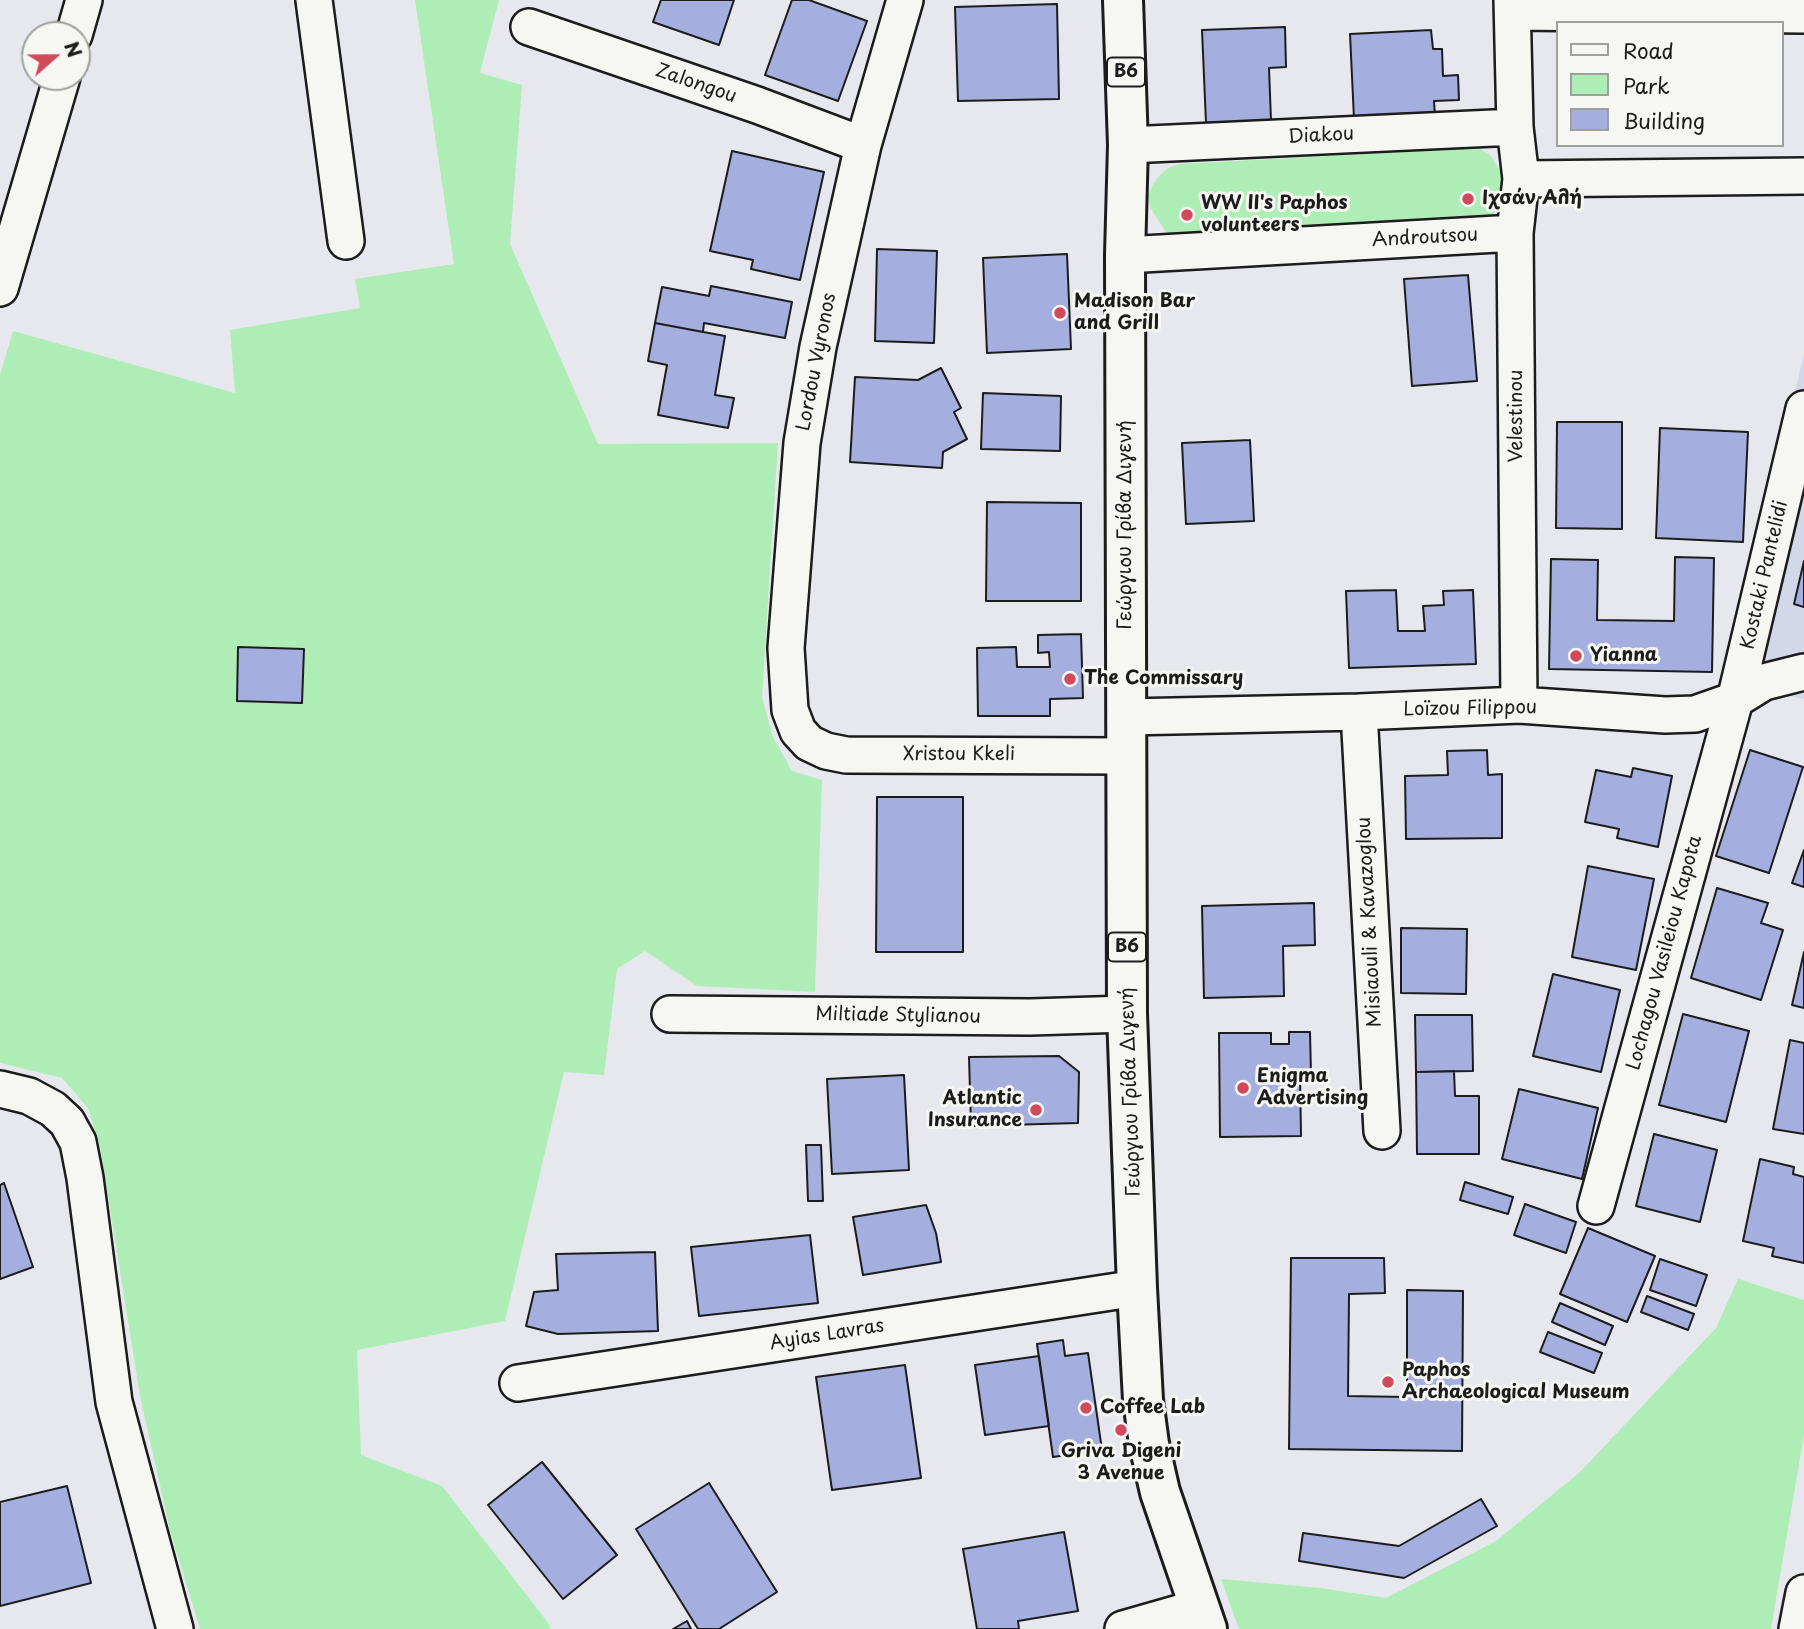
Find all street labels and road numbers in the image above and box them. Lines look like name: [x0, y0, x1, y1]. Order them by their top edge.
road number: B6: [1107, 58, 1145, 86]
street label: Zalongou: [653, 60, 739, 108]
street label: Diakou: [1287, 123, 1355, 149]
street label: Androutsou: [1371, 224, 1479, 252]
street label: Lordou Vyronos: [792, 291, 842, 433]
street label: Velestinou: [1506, 370, 1528, 462]
street label: Γεώργιου Γρίβα Διγενή: [1115, 420, 1137, 630]
street label: Kostaki Pantelidi: [1737, 498, 1793, 652]
street label: Loïzou Filippou: [1403, 696, 1537, 722]
street label: Xristou Kkeli: [903, 744, 1015, 766]
street label: Misiaouli & Kavazoglou: [1353, 816, 1387, 1028]
street label: Lochagou Vasileiou Kapota: [1623, 833, 1707, 1073]
road number: B6: [1108, 932, 1146, 962]
street label: Γεώργιου Γρίβα Διγενή: [1116, 987, 1146, 1197]
street label: Miltiade Stylianou: [815, 1003, 981, 1029]
street label: Ayias Lavras: [768, 1315, 886, 1355]

